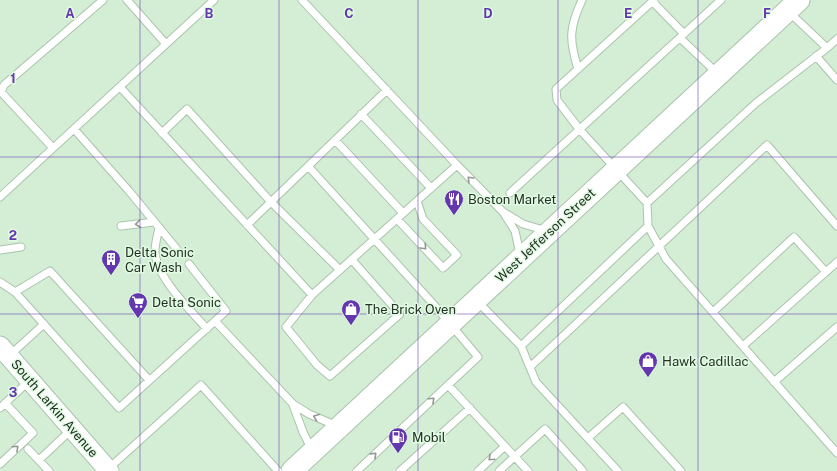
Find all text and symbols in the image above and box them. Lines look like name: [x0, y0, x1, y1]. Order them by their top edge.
text: A: [65, 6, 75, 21]
text: B: [205, 6, 214, 21]
text: C: [344, 6, 354, 21]
text: D: [483, 6, 493, 21]
text: E: [624, 6, 632, 21]
text: F: [763, 6, 771, 21]
text: 1: [10, 71, 16, 86]
one-way arrow: [467, 176, 475, 184]
street label: West Jefferson Street: [492, 185, 598, 285]
restaurant icon: Boston Market: [443, 188, 465, 216]
place label: Boston Market: [468, 192, 556, 207]
one-way arrow: [135, 219, 141, 228]
text: 2: [9, 228, 17, 243]
one-way arrow: [419, 242, 426, 250]
place label: Delta Sonic Car Wash: [125, 245, 194, 275]
building icon: Delta Sonic Car Wash: [100, 248, 122, 276]
supermarket icon: Delta Sonic: [127, 291, 149, 319]
place label: Delta Sonic: [152, 295, 221, 310]
shop icon: The Brick Oven: [340, 298, 362, 326]
place label: The Brick Oven: [365, 302, 456, 317]
shop icon: Hawk Cadillac: [637, 350, 659, 378]
place label: Hawk Cadillac: [662, 354, 749, 369]
street label: South Larkin Avenue: [8, 356, 101, 460]
text: 3: [9, 385, 18, 400]
one-way arrow: [427, 397, 435, 405]
one-way arrow: [312, 413, 319, 421]
fuel station icon: Mobil: [387, 426, 409, 454]
place label: Mobil: [412, 430, 446, 445]
one-way arrow: [11, 446, 19, 453]
one-way arrow: [369, 452, 377, 460]
one-way arrow: [489, 454, 496, 461]

